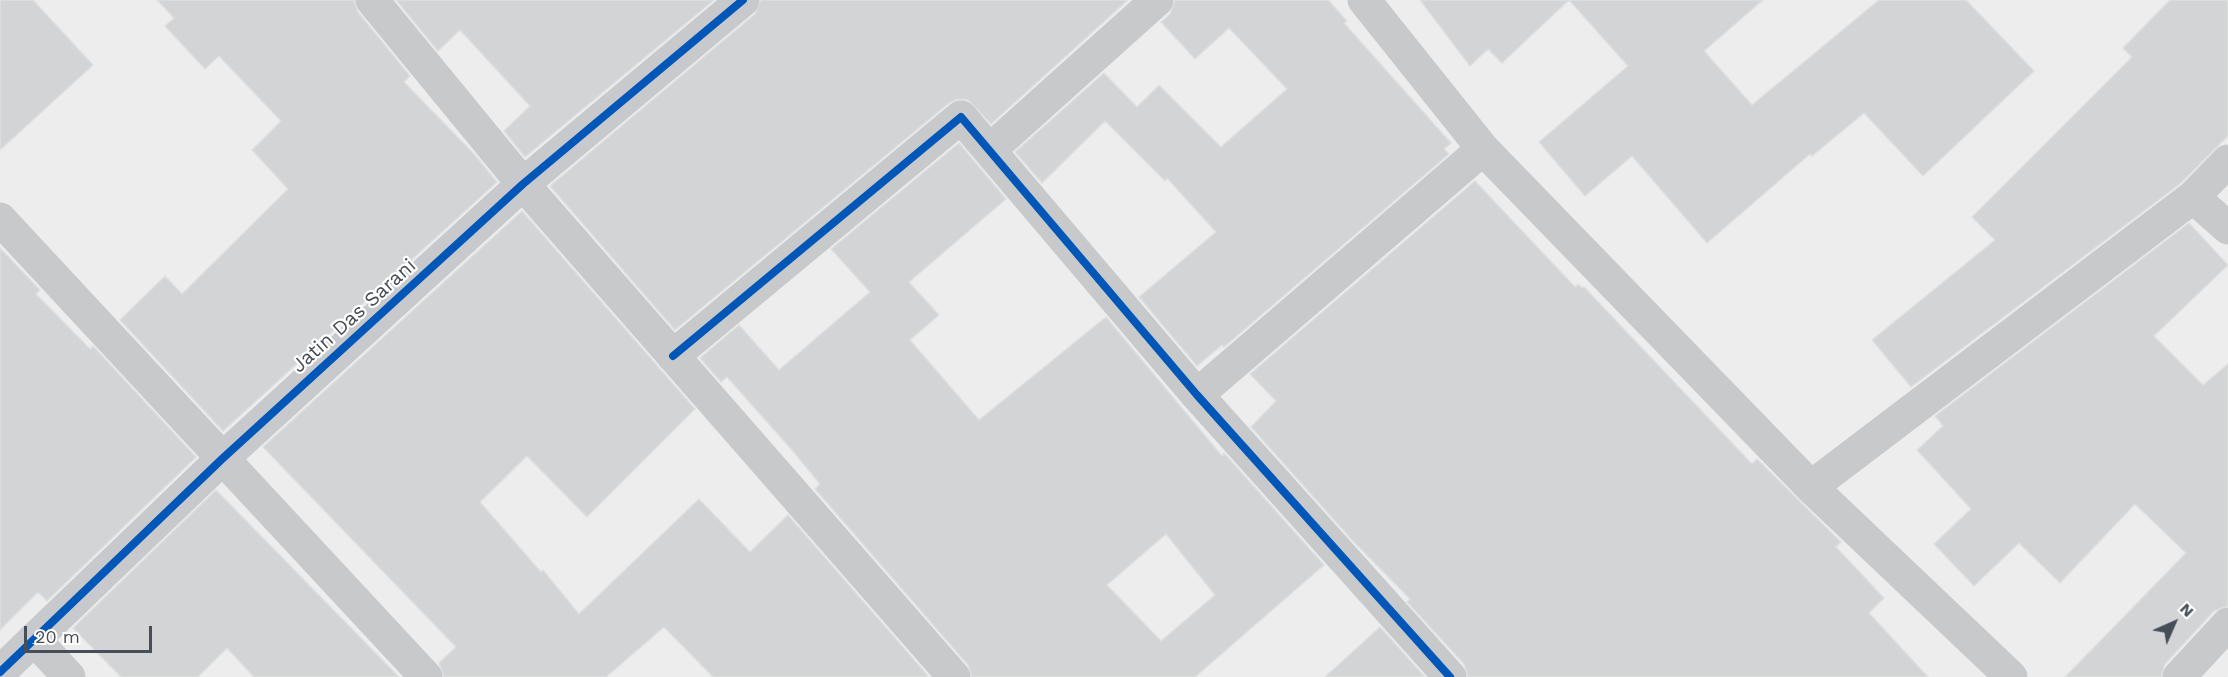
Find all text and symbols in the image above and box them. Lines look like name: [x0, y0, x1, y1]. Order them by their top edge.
street label: Jatin Das Sarani: [287, 254, 421, 378]
north arrow: [2144, 593, 2204, 653]
text: N: [2176, 599, 2198, 621]
scale bar: [27, 614, 154, 652]
text: 20 m: [35, 626, 80, 647]

